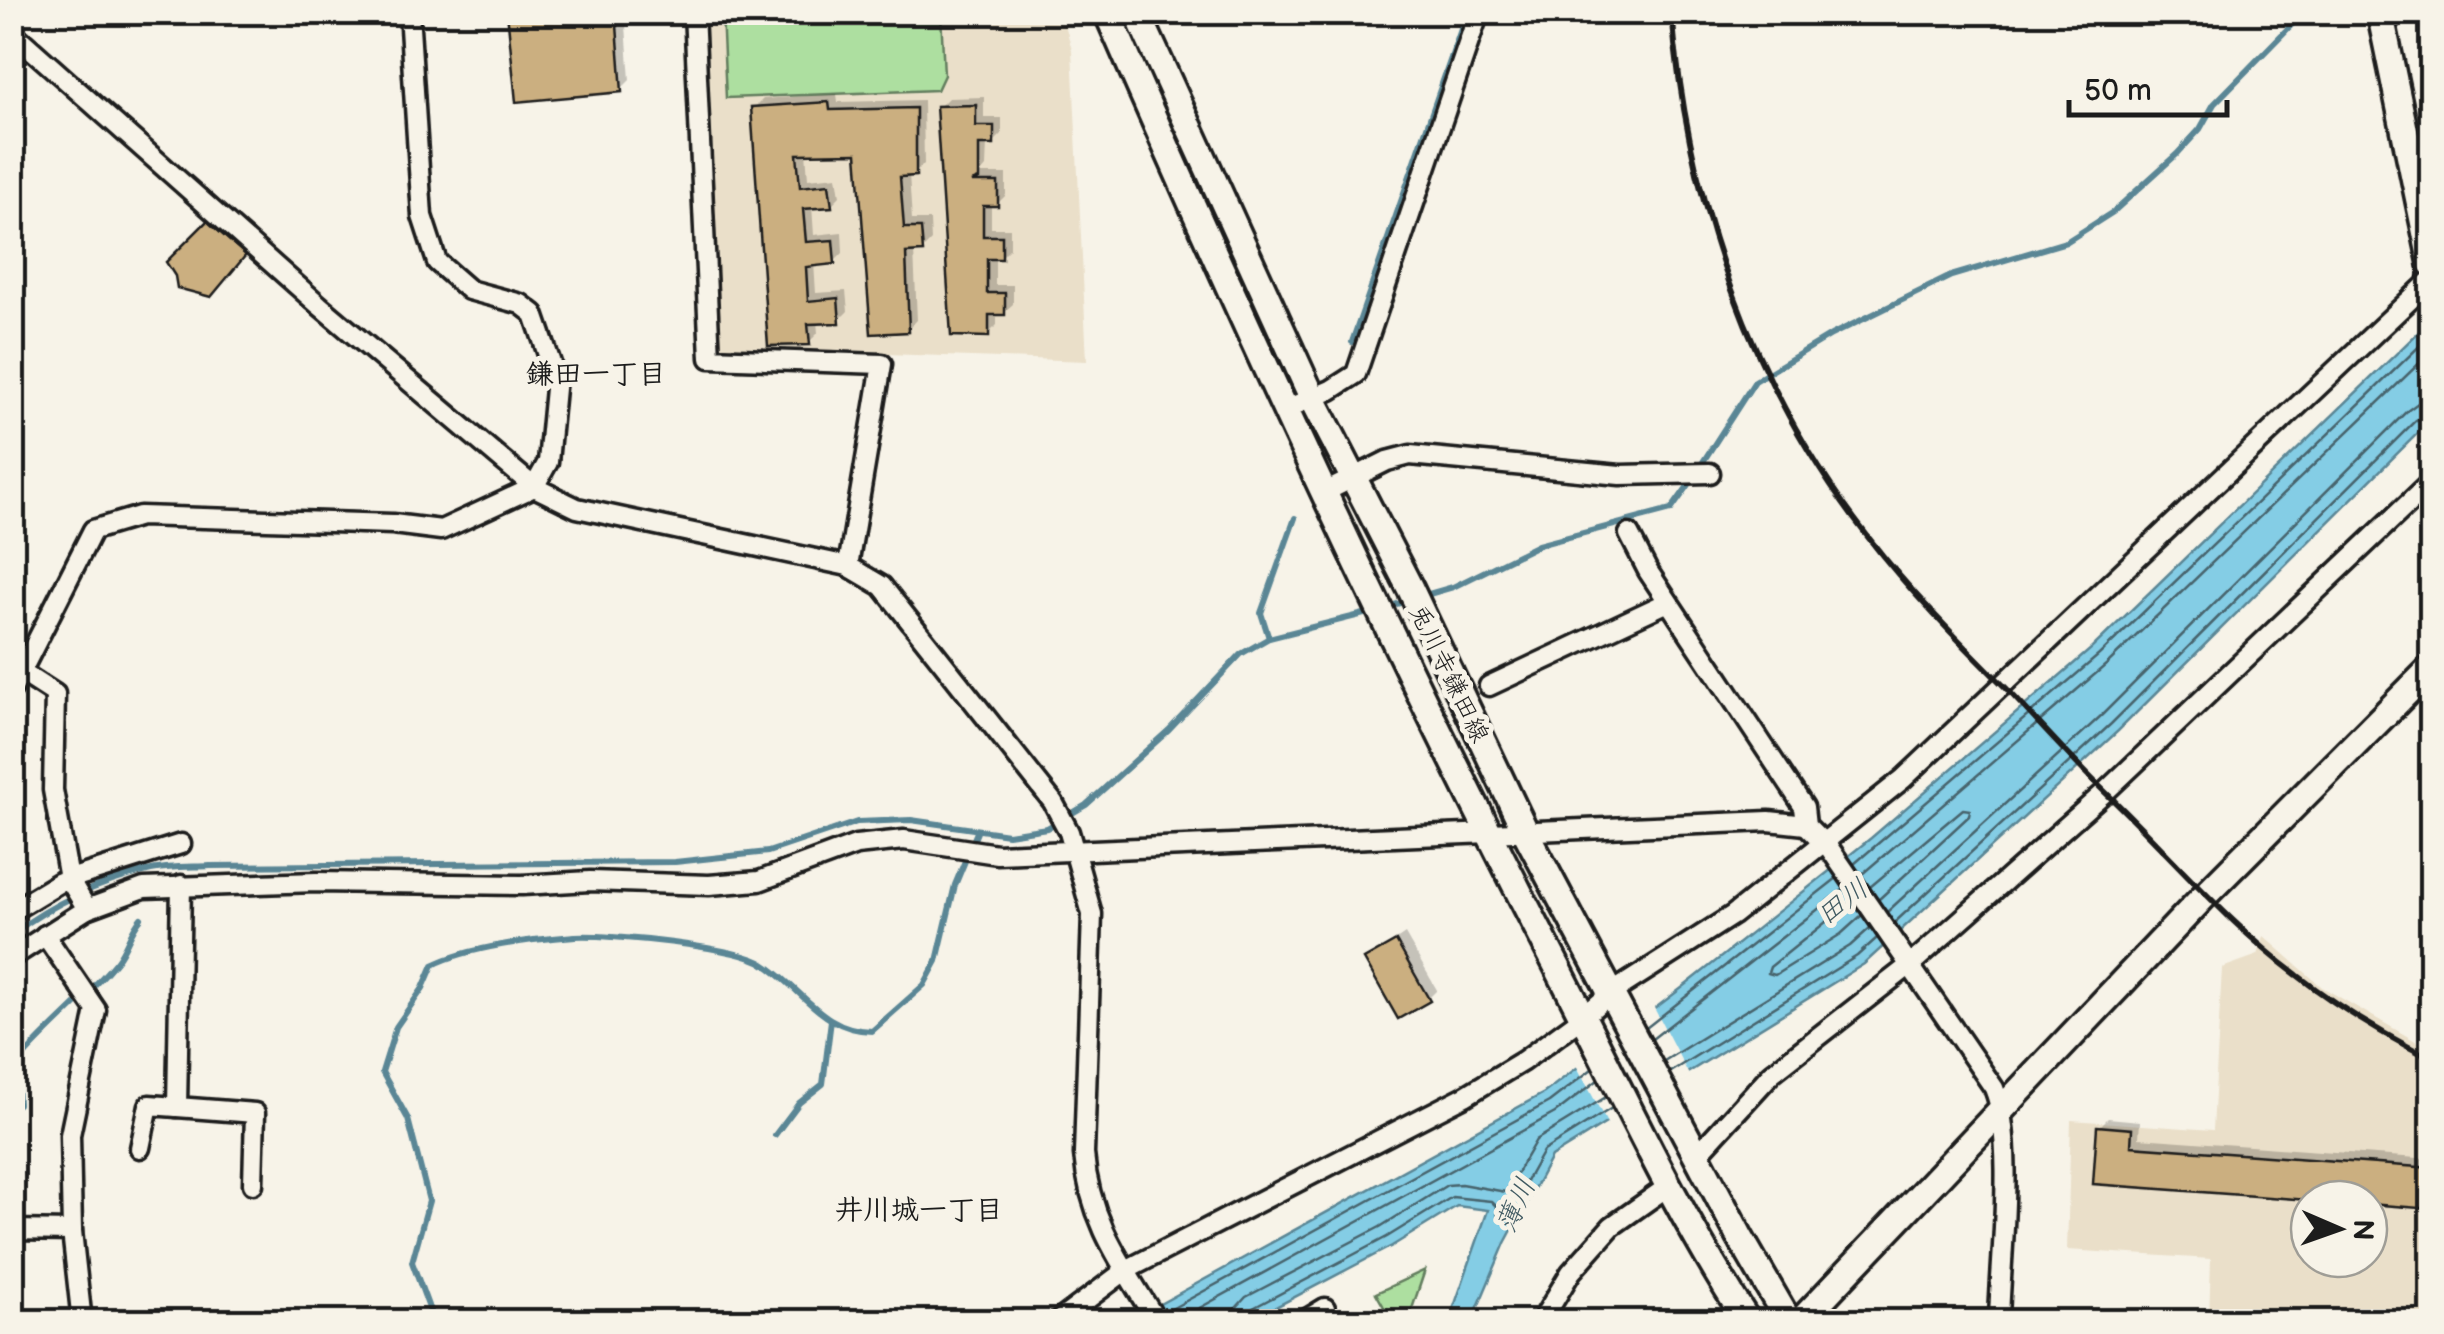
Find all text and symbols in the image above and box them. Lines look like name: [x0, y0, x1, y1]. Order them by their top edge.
scale bar: [2069, 55, 2226, 117]
text: 50 m: [2084, 73, 2152, 109]
district label: 鎌田一丁目: [526, 358, 666, 391]
street label: 兎川寺鎌田線: [1402, 599, 1495, 748]
water label: 田川: [1811, 872, 1875, 932]
water label: 薄川: [1490, 1173, 1543, 1238]
north arrow: [2289, 1179, 2389, 1279]
district label: 井川城一丁目: [835, 1194, 1003, 1227]
text: N: [2346, 1219, 2379, 1241]

